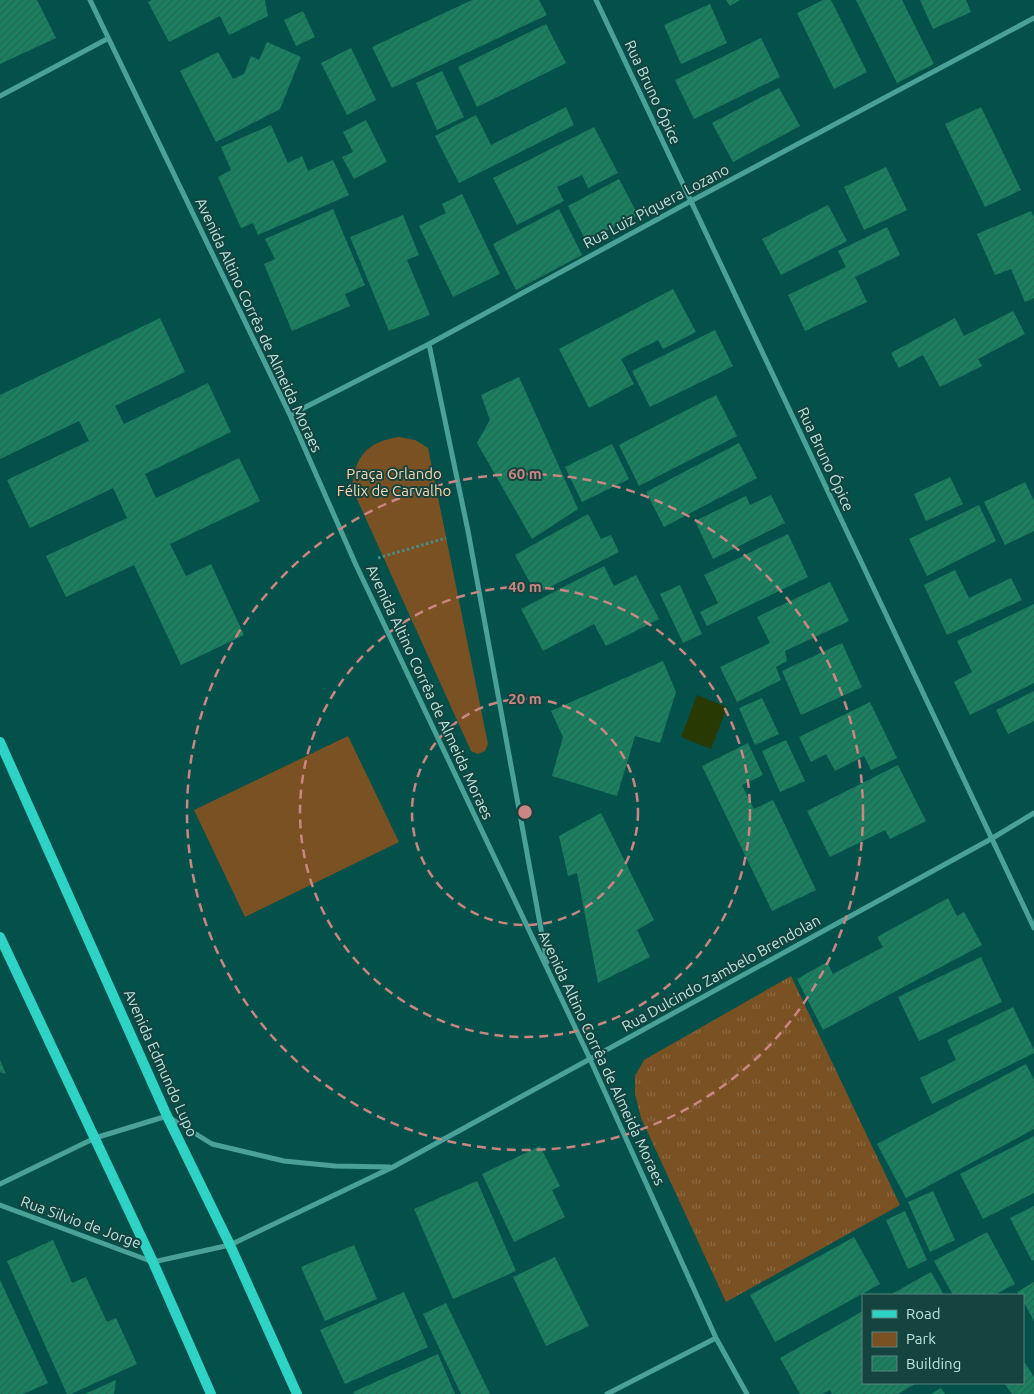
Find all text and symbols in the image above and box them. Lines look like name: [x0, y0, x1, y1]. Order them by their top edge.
street label: Rua Bruno Ópice: [621, 37, 685, 147]
street label: Rua Luiz Piquera Lozano: [580, 160, 732, 252]
street label: Avenida Altino Corrêa de Almeida Moraes: [192, 195, 326, 455]
street label: Rua Bruno Ópice: [794, 404, 858, 514]
park label: Praça Orlando Félix de Carvalho: [337, 465, 451, 499]
text: 60 m: [508, 465, 542, 482]
street label: Avenida Altino Corrêa de Almeida Moraes: [363, 562, 497, 822]
text: 40 m: [508, 578, 542, 595]
text: 20 m: [508, 690, 542, 707]
centre of rings: [516, 803, 534, 821]
street label: Rua Dulcindo Zambelo Brendolan: [619, 911, 823, 1035]
street label: Avenida Altino Corrêa de Almeida Moraes: [535, 928, 669, 1188]
street label: Avenida Edmundo Lupo: [121, 987, 201, 1139]
street label: Rua Silvio de Jorge: [18, 1192, 144, 1252]
legend: [862, 1294, 1024, 1384]
text: Road: [906, 1305, 941, 1322]
text: Park: [906, 1330, 936, 1347]
text: Building: [906, 1355, 961, 1372]

